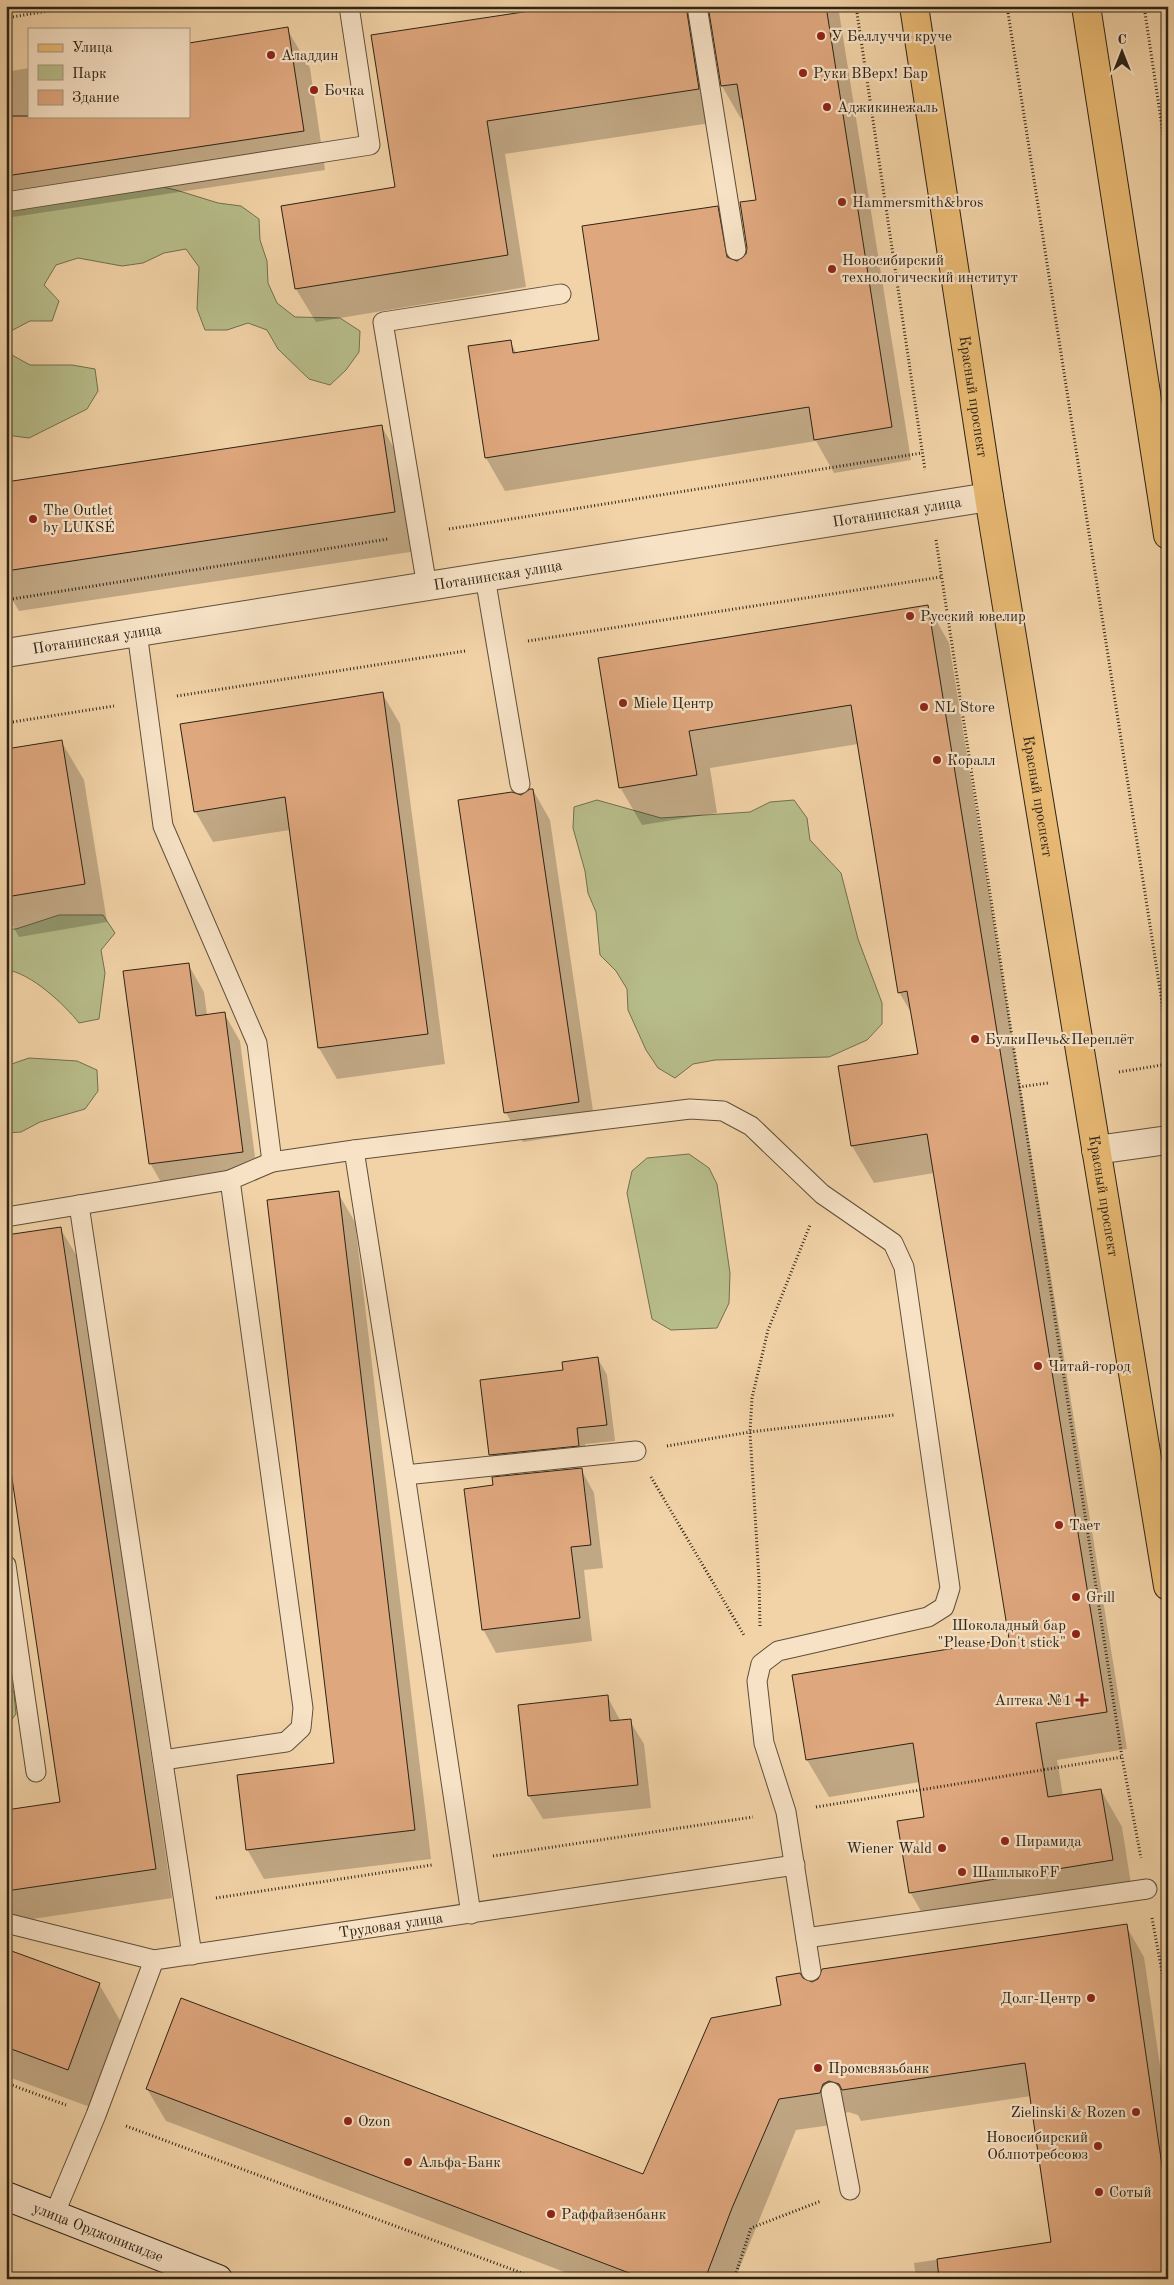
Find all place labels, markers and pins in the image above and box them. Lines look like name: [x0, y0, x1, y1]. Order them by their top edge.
marker: У Беллуччи круче: [815, 30, 827, 42]
place label: У Беллуччи круче: [831, 30, 952, 45]
marker: Аладдин: [265, 49, 277, 61]
place label: Аладдин: [281, 49, 338, 64]
marker: Руки ВВерх! Бар: [797, 67, 809, 79]
place label: Руки ВВерх! Бар: [813, 67, 928, 82]
marker: Бочка: [308, 84, 320, 96]
place label: Бочка: [324, 84, 365, 99]
marker: Аджикинежаль: [821, 101, 833, 113]
place label: Аджикинежаль: [837, 101, 938, 116]
marker: Hammersmith&bros: [836, 196, 848, 208]
place label: Hammersmith&bros: [852, 196, 984, 211]
place label: Новосибирский технологический институт: [842, 254, 1018, 286]
marker: Новосибирский технологический институт: [826, 263, 838, 275]
place label: The Outlet by LUKSÉ: [43, 504, 115, 536]
marker: The Outlet by LUKSÉ: [27, 513, 39, 525]
marker: Русский ювелир: [904, 610, 916, 622]
place label: Русский ювелир: [920, 610, 1026, 625]
marker: Miele Центр: [617, 697, 629, 709]
place label: Miele Центр: [633, 697, 714, 712]
marker: NL Store: [918, 701, 930, 713]
place label: NL Store: [934, 701, 995, 716]
marker: Коралл: [931, 754, 943, 766]
place label: Коралл: [947, 754, 996, 769]
marker: БулкиПечь&Переплёт: [969, 1033, 981, 1045]
place label: БулкиПечь&Переплёт: [985, 1033, 1134, 1048]
marker: Читай-город: [1032, 1360, 1044, 1372]
place label: Читай-город: [1048, 1360, 1131, 1375]
marker: Тает: [1053, 1519, 1065, 1531]
place label: Тает: [1069, 1519, 1100, 1534]
marker: Grill: [1070, 1591, 1082, 1603]
place label: Grill: [1086, 1591, 1115, 1606]
place label: Шоколадный бар "Please Don't stick": [938, 1619, 1066, 1651]
marker: Шоколадный бар "Please Don't stick": [1070, 1628, 1082, 1640]
place label: Аптека №1: [994, 1694, 1072, 1709]
marker: Аптека №1: [1076, 1694, 1088, 1706]
marker: Пирамида: [999, 1835, 1011, 1847]
place label: Пирамида: [1015, 1835, 1082, 1850]
place label: Wiener Wald: [846, 1842, 932, 1857]
marker: Wiener Wald: [936, 1842, 948, 1854]
marker: ШашлыкoFF: [956, 1866, 968, 1878]
place label: ШашлыкoFF: [972, 1866, 1059, 1881]
place label: Долг-Центр: [1001, 1992, 1081, 2007]
marker: Долг-Центр: [1085, 1992, 1097, 2004]
marker: Промсвязьбанк: [812, 2062, 824, 2074]
place label: Промсвязьбанк: [828, 2062, 930, 2077]
place label: Zielinski & Rozen: [1011, 2106, 1126, 2121]
marker: Zielinski & Rozen: [1130, 2106, 1142, 2118]
marker: Ozon: [342, 2115, 354, 2127]
place label: Ozon: [358, 2115, 391, 2130]
place label: Новосибирский Облпотребсоюз: [986, 2131, 1088, 2163]
marker: Новосибирский Облпотребсоюз: [1092, 2140, 1104, 2152]
marker: Альфа-Банк: [402, 2156, 414, 2168]
place label: Альфа-Банк: [418, 2156, 501, 2171]
marker: Сотый: [1093, 2186, 1105, 2198]
place label: Сотый: [1109, 2186, 1152, 2201]
marker: Раффайзенбанк: [545, 2208, 557, 2220]
place label: Раффайзенбанк: [561, 2208, 667, 2223]

